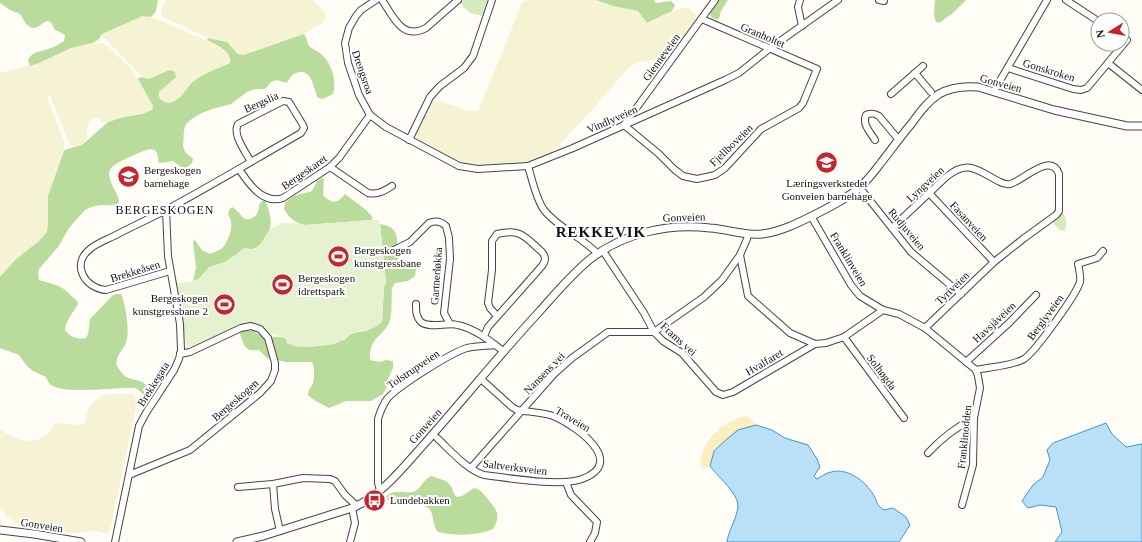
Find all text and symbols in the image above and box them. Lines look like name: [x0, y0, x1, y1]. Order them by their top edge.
north arrow: [1090, 12, 1130, 52]
street label: Granholtet: [739, 20, 787, 50]
text: N: [1094, 29, 1107, 39]
street label: Glenneveien: [640, 31, 682, 83]
street label: Drengsroa: [350, 48, 376, 96]
street label: Gonskroken: [1022, 56, 1077, 84]
street label: Gonveien: [979, 72, 1024, 94]
street label: Bergslia: [242, 89, 280, 115]
street label: Vindlyveien: [585, 102, 639, 135]
street label: Fjellboveien: [707, 121, 755, 168]
school or university icon: Læringsverkstedet Gonveien barnehage: [814, 150, 840, 176]
street label: Bergeskaret: [279, 152, 329, 192]
school or university icon: Bergeskogen barnehage: [115, 163, 141, 189]
street label: Lyngveien: [904, 163, 946, 204]
place label: Bergeskogen barnehage: [144, 164, 202, 189]
place label: Læringsverkstedet Gonveien barnehage: [782, 177, 872, 202]
street label: Fasanveien: [948, 199, 991, 244]
district label: BERGESKOGEN: [115, 203, 215, 217]
street label: Rudjuveien: [886, 206, 928, 253]
street label: Gonveien: [662, 210, 706, 224]
district label: REKKEVIK: [556, 224, 646, 240]
street label: Franklinveien: [828, 230, 870, 289]
sports icon: Bergeskogen kunstgressbane: [325, 243, 351, 269]
place label: Bergeskogen kunstgressbane: [354, 244, 421, 269]
street label: Gartnerløkka: [428, 247, 444, 305]
street label: Brekkeåsen: [109, 258, 162, 284]
street label: Tyriveien: [933, 269, 972, 307]
sports icon: Bergeskogen idrettspark: [270, 271, 296, 297]
place label: Bergeskogen idrettspark: [298, 272, 356, 297]
sports icon: Bergeskogen kunstgressbane 2: [211, 291, 237, 317]
street label: Berglyveien: [1024, 291, 1066, 342]
place label: Bergeskogen kunstgressbane 2: [133, 292, 208, 317]
street label: Havsjåveien: [970, 299, 1018, 345]
street label: Frams vei: [659, 320, 699, 358]
street label: Hvalfaret: [743, 346, 785, 378]
street label: Tolstrupveien: [385, 347, 442, 391]
street label: Nansens vei: [521, 350, 567, 396]
street label: Solhøgda: [865, 352, 899, 392]
street label: Brekkegata: [135, 359, 171, 408]
street label: Bergeskogen: [209, 376, 261, 423]
street label: Traveien: [553, 404, 593, 434]
street label: Franklinodden: [955, 404, 973, 470]
street label: Gonveien: [406, 406, 444, 446]
street label: Saltverksveien: [482, 457, 548, 477]
bus stop icon: Lundebakken: [362, 487, 388, 513]
place label: Lundebakken: [390, 494, 450, 506]
street label: Gonveien: [20, 516, 65, 534]

